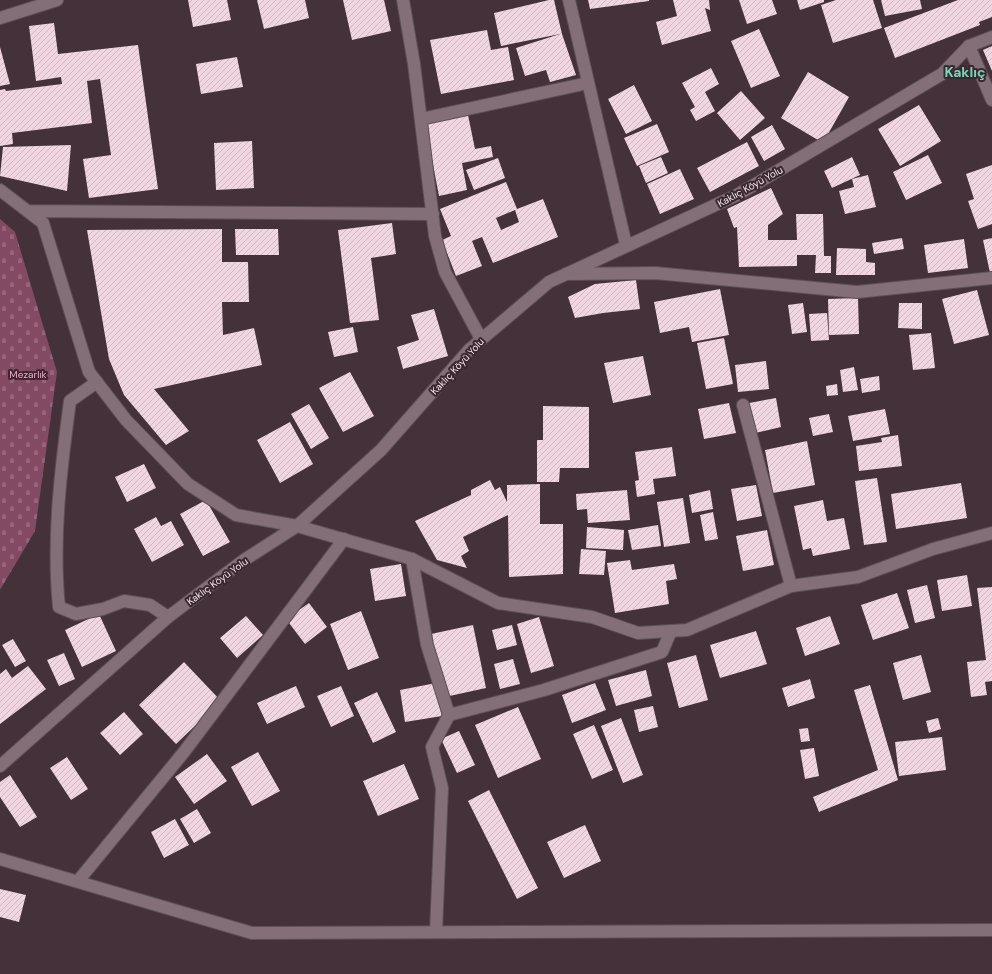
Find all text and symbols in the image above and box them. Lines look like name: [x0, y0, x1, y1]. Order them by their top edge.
district label: Kaklıç: [945, 63, 985, 81]
street label: Kaklıç Köyü Yolu: [715, 163, 785, 210]
street label: Kaklıç Köyü Yolu: [428, 335, 487, 397]
park label: Mezarlık: [9, 368, 47, 381]
street label: Kaklıç Köyü Yolu: [184, 555, 251, 608]

